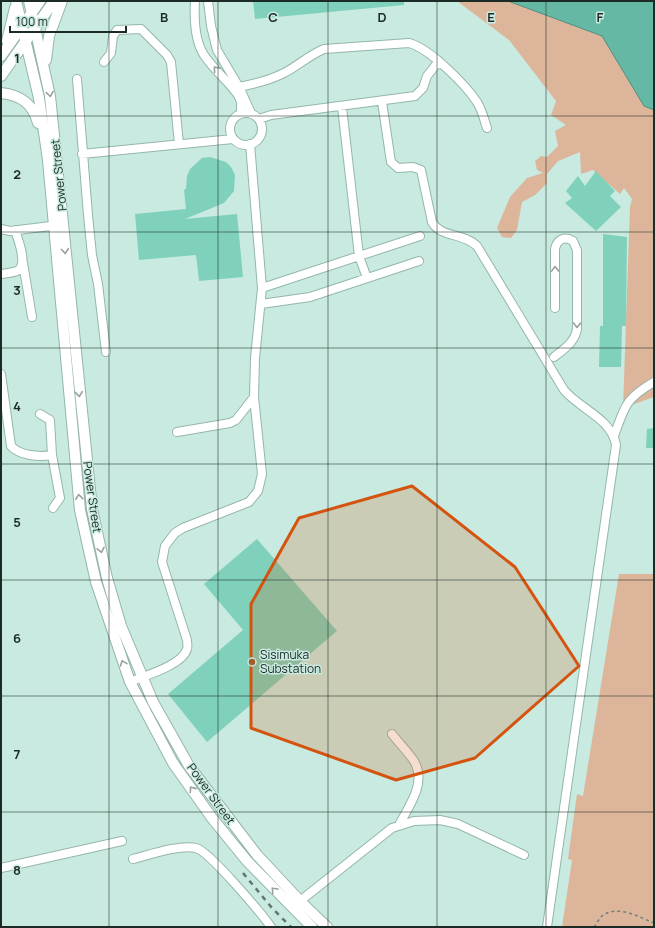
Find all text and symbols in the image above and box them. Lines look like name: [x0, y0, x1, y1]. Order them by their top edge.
scale bar: [10, 8, 126, 34]
text: B: [160, 8, 168, 26]
text: C: [268, 8, 278, 26]
text: D: [377, 8, 387, 26]
text: E: [487, 8, 495, 26]
text: F: [597, 8, 604, 26]
text: 100 m: [16, 13, 48, 30]
text: 1: [14, 49, 20, 67]
one-way arrow: [213, 66, 220, 74]
one-way arrow: [45, 90, 54, 97]
street label: Power Street: [46, 138, 71, 212]
text: 2: [13, 165, 21, 183]
one-way arrow: [61, 248, 70, 254]
one-way arrow: [550, 266, 559, 272]
text: 3: [13, 281, 21, 299]
one-way arrow: [573, 322, 581, 328]
one-way arrow: [75, 391, 84, 397]
text: 4: [13, 397, 21, 415]
street label: Power Street: [79, 460, 106, 534]
one-way arrow: [75, 494, 84, 501]
text: 5: [13, 513, 21, 531]
one-way arrow: [96, 547, 104, 554]
text: 6: [13, 629, 21, 647]
place label: Sisimuka Substation: [260, 646, 321, 677]
marker: Sisimuka Substation: [247, 657, 257, 667]
one-way arrow: [120, 660, 128, 667]
text: 7: [14, 745, 21, 763]
street label: Power Street: [183, 760, 240, 828]
one-way arrow: [190, 787, 197, 794]
text: 8: [13, 861, 21, 879]
one-way arrow: [272, 887, 279, 894]

